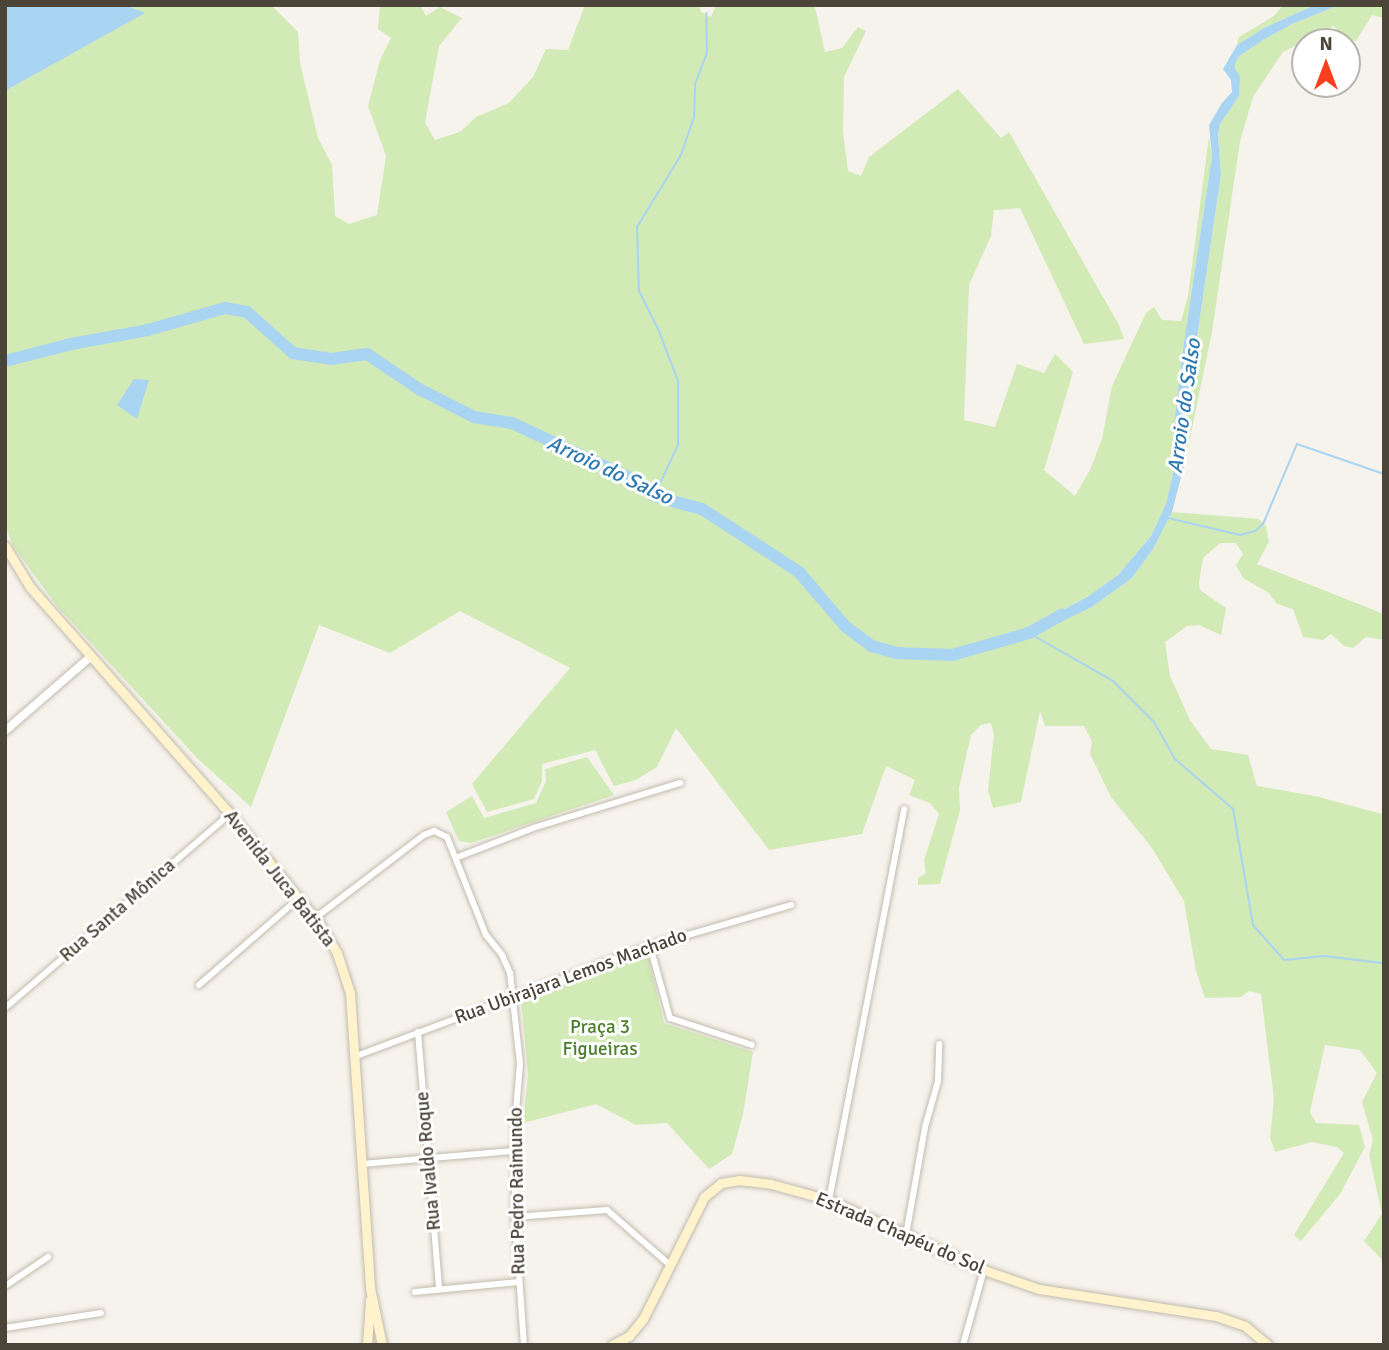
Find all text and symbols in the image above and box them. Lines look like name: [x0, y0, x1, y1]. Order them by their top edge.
north arrow: [1291, 28, 1361, 98]
text: N: [1319, 32, 1333, 56]
water label: Arroio do Salso: [1162, 337, 1206, 475]
water label: Arroio do Salso: [543, 430, 677, 510]
street label: Avenida Juca Batista: [218, 806, 340, 952]
street label: Rua Santa Mônica: [56, 855, 180, 967]
street label: Rua Ubirajara Lemos Machado: [452, 924, 690, 1030]
park label: Praça 3 Figueiras: [563, 1017, 637, 1061]
street label: Rua Ivaldo Roque: [412, 1090, 446, 1232]
street label: Rua Pedro Raimundo: [505, 1107, 531, 1275]
street label: Estrada Chapéu do Sol: [812, 1188, 988, 1280]

